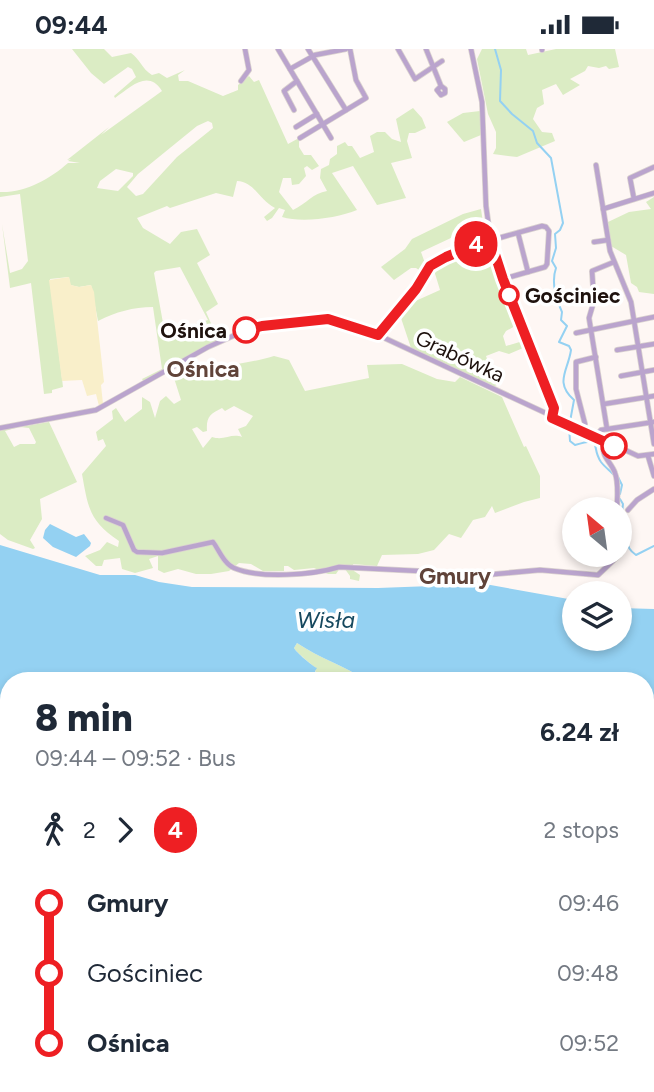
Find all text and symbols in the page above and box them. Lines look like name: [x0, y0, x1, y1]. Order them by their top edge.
text: 09:44: [35, 9, 108, 41]
line badge: 4: [453, 221, 499, 267]
text: 4: [468, 229, 484, 258]
place label: Gościniec: [525, 283, 621, 308]
marker: Gościniec: [499, 285, 519, 305]
marker: Ośnica: [233, 317, 259, 343]
place label: Ośnica: [160, 318, 227, 343]
street label: Grabówka: [412, 325, 508, 387]
district label: Ośnica: [166, 355, 240, 383]
unlabelled marker: [601, 433, 627, 459]
north arrow: [562, 497, 632, 567]
map controls: [562, 497, 632, 651]
district label: Gmury: [419, 562, 492, 590]
button: layers: [562, 581, 632, 651]
water label: Wisła: [297, 606, 355, 634]
text: 8 min: [35, 695, 133, 741]
text: 6.24 zł: [540, 716, 619, 748]
text: 09:44 – 09:52 · Bus: [35, 744, 236, 772]
icon: walk: [35, 811, 73, 849]
icon: forward: [106, 811, 144, 849]
text: 4: [168, 815, 183, 844]
text: 2: [83, 816, 96, 844]
text: 2 stops: [543, 816, 619, 844]
text: Gmury: [87, 887, 169, 919]
text: 09:46: [558, 889, 619, 917]
text: Gościniec: [87, 957, 203, 989]
text: 09:48: [557, 959, 619, 987]
text: Ośnica: [87, 1027, 170, 1059]
text: 09:52: [559, 1029, 619, 1057]

